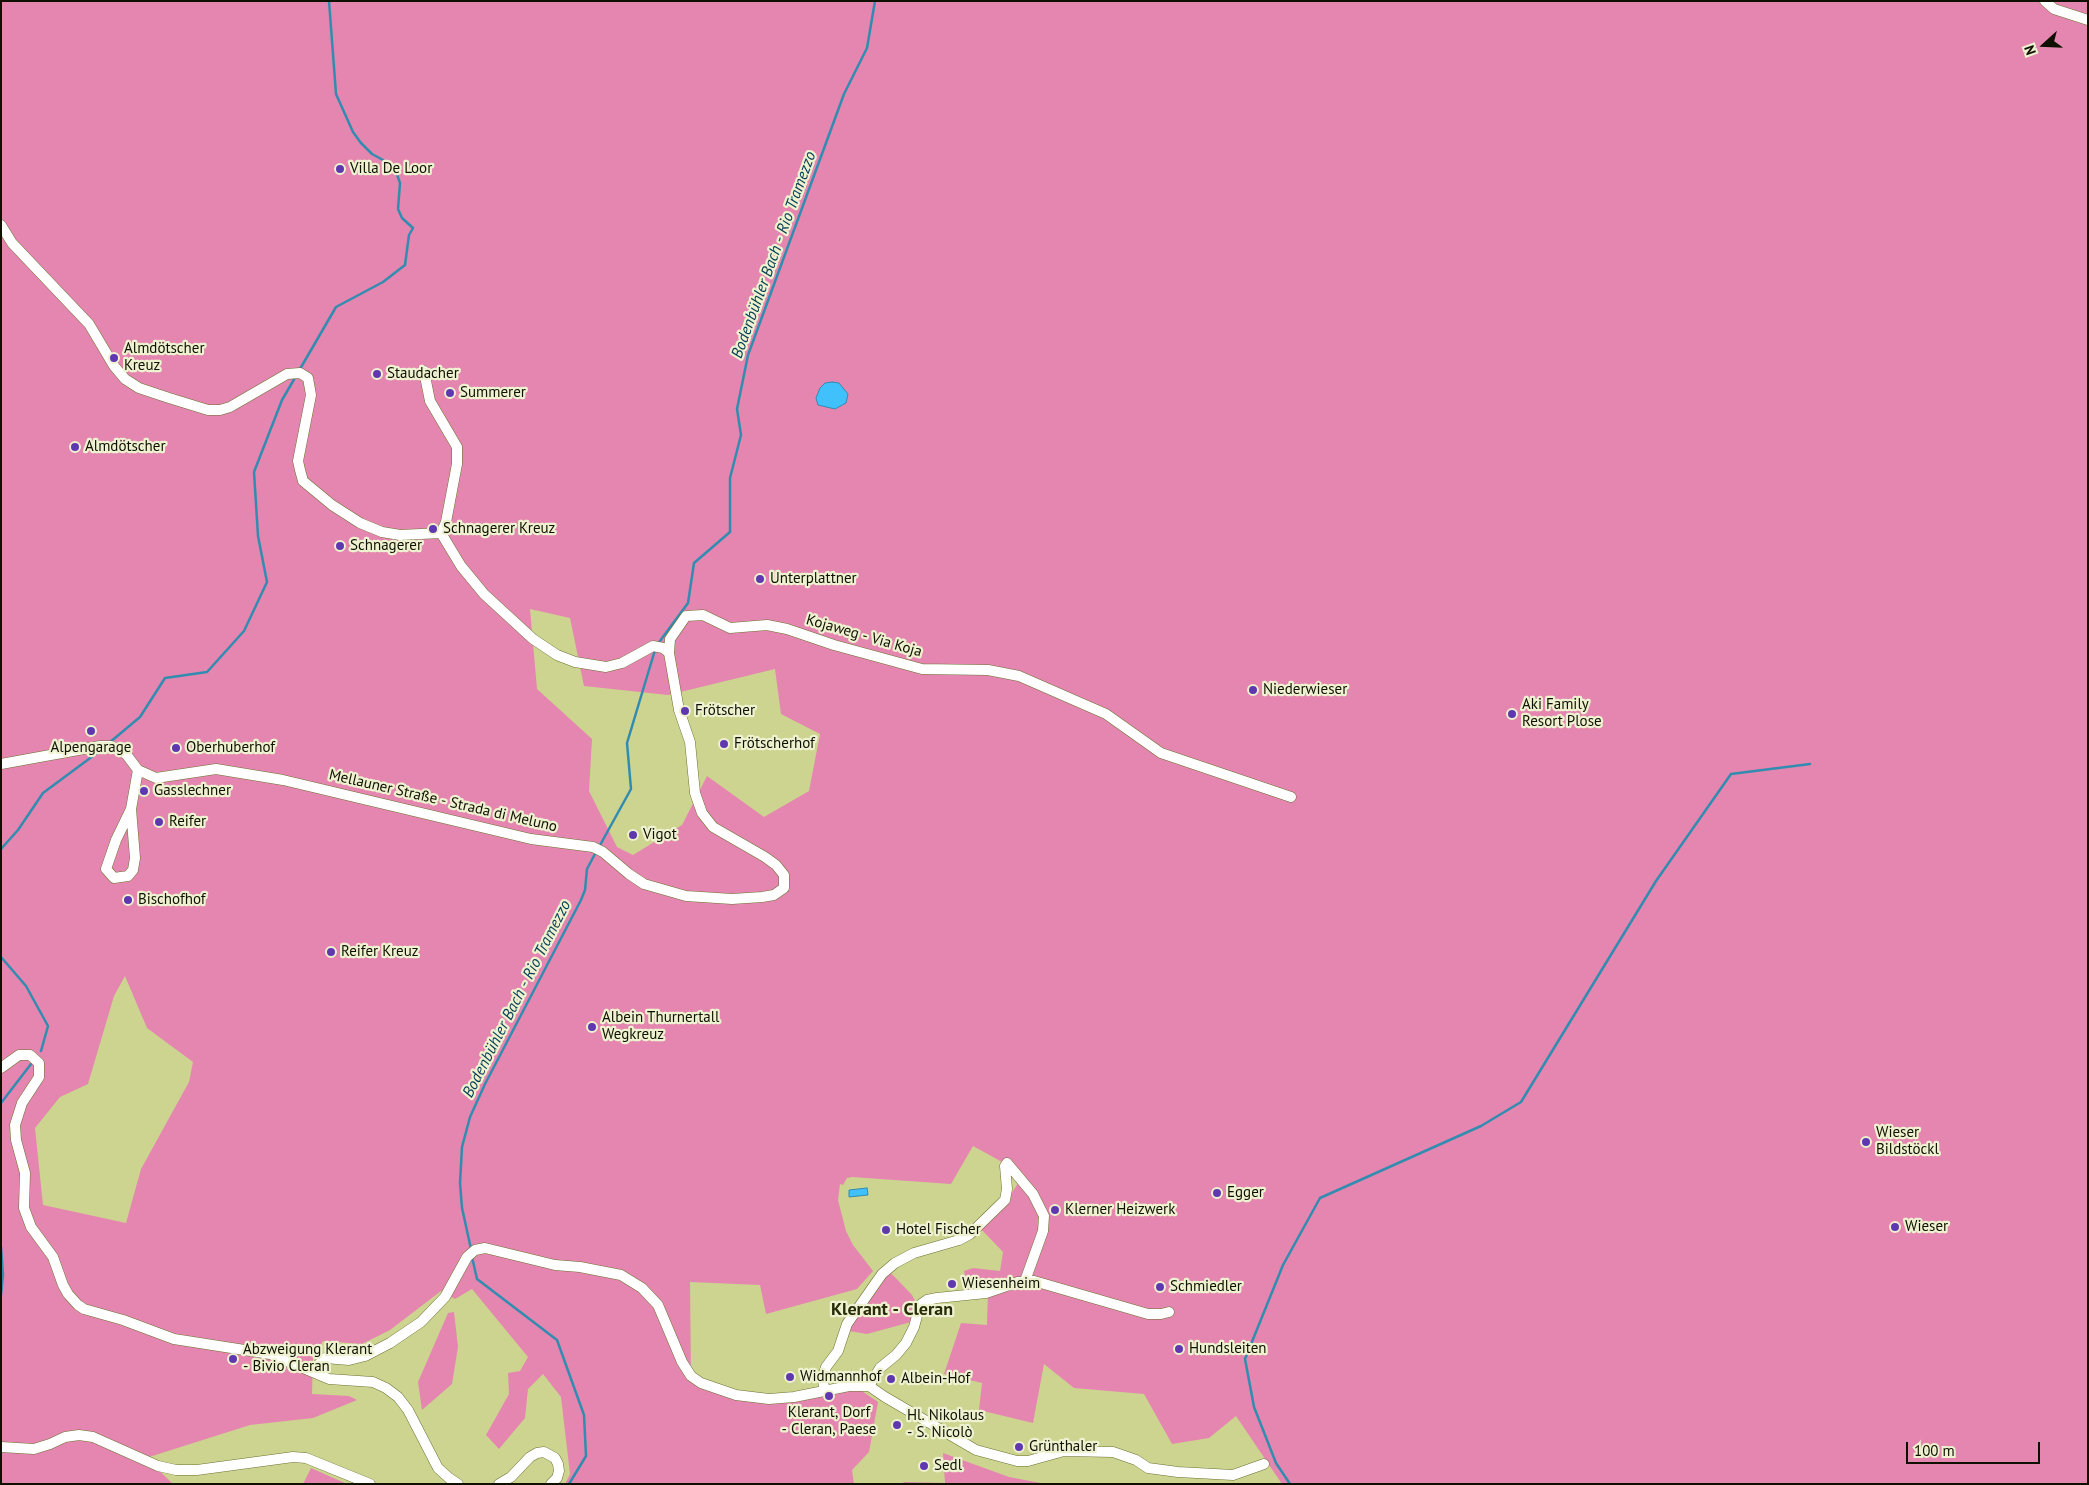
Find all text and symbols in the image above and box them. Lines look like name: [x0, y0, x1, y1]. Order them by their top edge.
north arrow: [2019, 20, 2069, 70]
text: N: [2020, 43, 2040, 58]
water label: Bodenbühler Bach - Rio Tramezzo: [728, 149, 820, 361]
place label: Villa De Loor: [350, 160, 432, 178]
marker: Villa De Loor: [334, 163, 346, 175]
place label: Almdötscher Kreuz: [124, 340, 205, 375]
marker: Almdötscher Kreuz: [108, 352, 120, 364]
place label: Staudacher: [387, 365, 459, 383]
marker: Staudacher: [371, 368, 383, 380]
place label: Summerer: [460, 384, 526, 402]
marker: Summerer: [444, 387, 456, 399]
place label: Almdötscher: [85, 438, 166, 456]
marker: Almdötscher: [69, 441, 81, 453]
place label: Schnagerer Kreuz: [443, 520, 555, 538]
marker: Schnagerer Kreuz: [427, 523, 439, 535]
place label: Schnagerer: [350, 537, 422, 555]
marker: Schnagerer: [334, 540, 346, 552]
place label: Unterplattner: [770, 570, 857, 588]
marker: Unterplattner: [754, 573, 766, 585]
street label: Kojaweg - Via Koja: [804, 611, 924, 661]
place label: Niederwieser: [1263, 681, 1347, 699]
marker: Niederwieser: [1247, 684, 1259, 696]
place label: Aki Family Resort Plose: [1522, 696, 1602, 731]
place label: Frötscher: [695, 702, 755, 720]
marker: Frötscher: [679, 705, 691, 717]
marker: Aki Family Resort Plose: [1506, 708, 1518, 720]
marker: Alpengarage: [85, 725, 97, 737]
place label: Frötscherhof: [734, 735, 815, 753]
marker: Frötscherhof: [718, 738, 730, 750]
place label: Alpengarage: [51, 739, 131, 757]
place label: Oberhuberhof: [186, 739, 275, 757]
marker: Oberhuberhof: [170, 742, 182, 754]
street label: Mellauner Straße - Strada di Meluno: [327, 766, 559, 836]
place label: Gasslechner: [154, 782, 231, 800]
marker: Gasslechner: [138, 785, 150, 797]
place label: Reifer: [169, 813, 206, 831]
marker: Reifer: [153, 816, 165, 828]
place label: Vigot: [643, 826, 677, 844]
marker: Vigot: [627, 829, 639, 841]
place label: Bischofhof: [138, 891, 206, 909]
marker: Bischofhof: [122, 894, 134, 906]
water label: Bodenbühler Bach - Rio Tramezzo: [459, 897, 575, 1101]
place label: Reifer Kreuz: [341, 943, 418, 961]
marker: Reifer Kreuz: [325, 946, 337, 958]
place label: Albein Thurnertall Wegkreuz: [602, 1009, 719, 1044]
marker: Albein Thurnertall Wegkreuz: [586, 1021, 598, 1033]
place label: Wieser Bildstöckl: [1876, 1124, 1939, 1159]
marker: Wieser Bildstöckl: [1860, 1136, 1872, 1148]
place label: Egger: [1227, 1184, 1264, 1202]
marker: Egger: [1211, 1187, 1223, 1199]
place label: Klerner Heizwerk: [1065, 1201, 1175, 1219]
marker: Klerner Heizwerk: [1049, 1204, 1061, 1216]
place label: Wieser: [1905, 1218, 1948, 1236]
place label: Hotel Fischer: [896, 1221, 981, 1239]
marker: Wieser: [1889, 1221, 1901, 1233]
marker: Hotel Fischer: [880, 1224, 892, 1236]
place label: Wiesenheim: [962, 1275, 1040, 1293]
marker: Wiesenheim: [946, 1278, 958, 1290]
place label: Schmiedler: [1170, 1278, 1242, 1296]
marker: Schmiedler: [1154, 1281, 1166, 1293]
district label: Klerant - Cleran: [831, 1299, 953, 1321]
place label: Hundsleiten: [1189, 1340, 1267, 1358]
place label: Abzweigung Klerant - Bivio Cleran: [243, 1341, 372, 1376]
marker: Hundsleiten: [1173, 1343, 1185, 1355]
marker: Abzweigung Klerant - Bivio Cleran: [227, 1353, 239, 1365]
place label: Widmannhof: [800, 1368, 881, 1386]
place label: Albein-Hof: [901, 1370, 970, 1388]
marker: Widmannhof: [784, 1371, 796, 1383]
marker: Albein-Hof: [885, 1373, 897, 1385]
marker: Klerant, Dorf - Cleran, Paese: [823, 1390, 835, 1402]
place label: Klerant, Dorf - Cleran, Paese: [782, 1404, 876, 1439]
place label: Hl. Nikolaus - S. Nicolò: [907, 1407, 984, 1442]
marker: Hl. Nikolaus - S. Nicolò: [891, 1419, 903, 1431]
scale bar: [1909, 1432, 2043, 1464]
place label: Grünthaler: [1029, 1438, 1097, 1456]
marker: Grünthaler: [1013, 1441, 1025, 1453]
text: 100 m: [1914, 1441, 1955, 1460]
place label: Sedl: [934, 1457, 962, 1475]
marker: Sedl: [918, 1460, 930, 1472]

